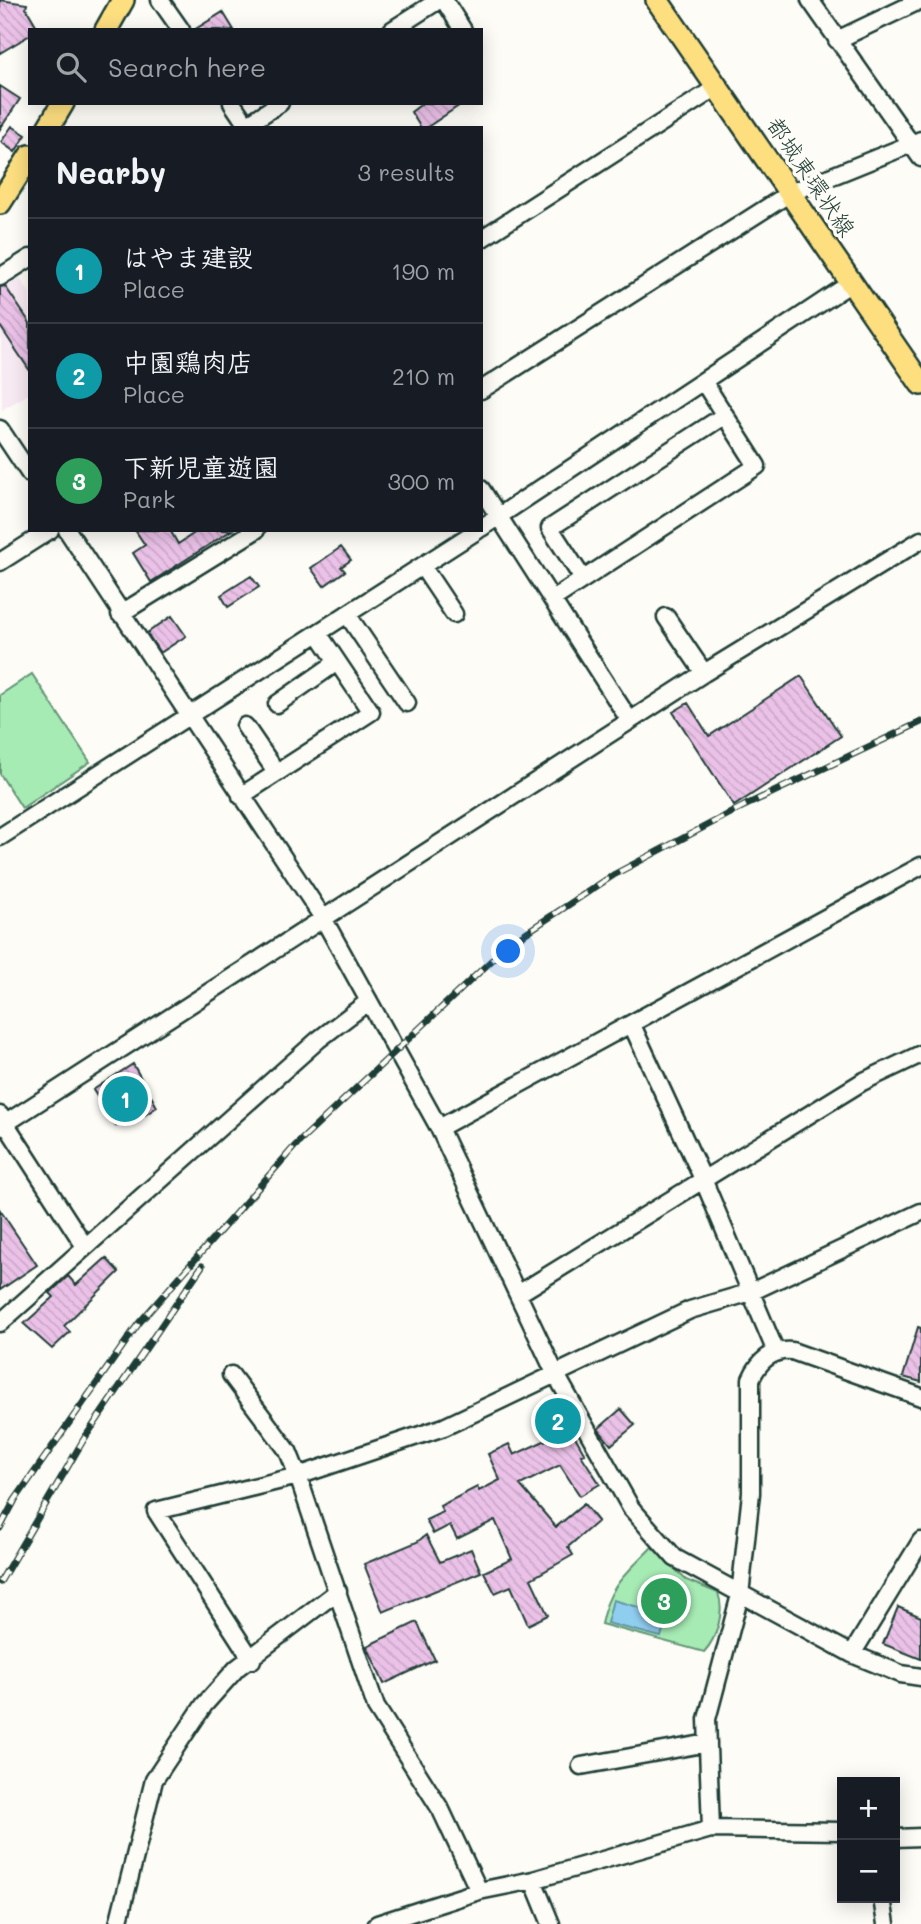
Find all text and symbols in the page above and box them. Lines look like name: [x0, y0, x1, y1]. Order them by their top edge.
search box: [28, 28, 483, 105]
icon: search: [52, 48, 90, 86]
text: Search here: [108, 50, 266, 84]
street label: 都城東環状線: [761, 111, 863, 242]
text: Nearby: [56, 152, 166, 192]
text: 3 results: [358, 157, 455, 187]
text: はやま建設: [123, 240, 253, 274]
text: 1: [74, 256, 84, 286]
text: 190 m: [391, 256, 455, 286]
text: Place: [123, 274, 185, 304]
text: 中園鶏肉店: [123, 345, 253, 379]
text: 2: [73, 361, 85, 391]
text: 210 m: [392, 361, 455, 391]
text: Place: [123, 379, 185, 409]
text: 下新児童遊園: [123, 450, 279, 484]
text: 3: [72, 466, 86, 496]
text: 300 m: [387, 466, 455, 496]
text: Park: [123, 484, 175, 514]
your location: [491, 934, 525, 968]
pin: 1: [102, 1073, 148, 1125]
pin: 2: [535, 1395, 581, 1447]
pin: 3: [641, 1575, 687, 1627]
map controls: [837, 1777, 900, 1903]
button: +: [837, 1777, 900, 1840]
button: −: [837, 1840, 900, 1903]

